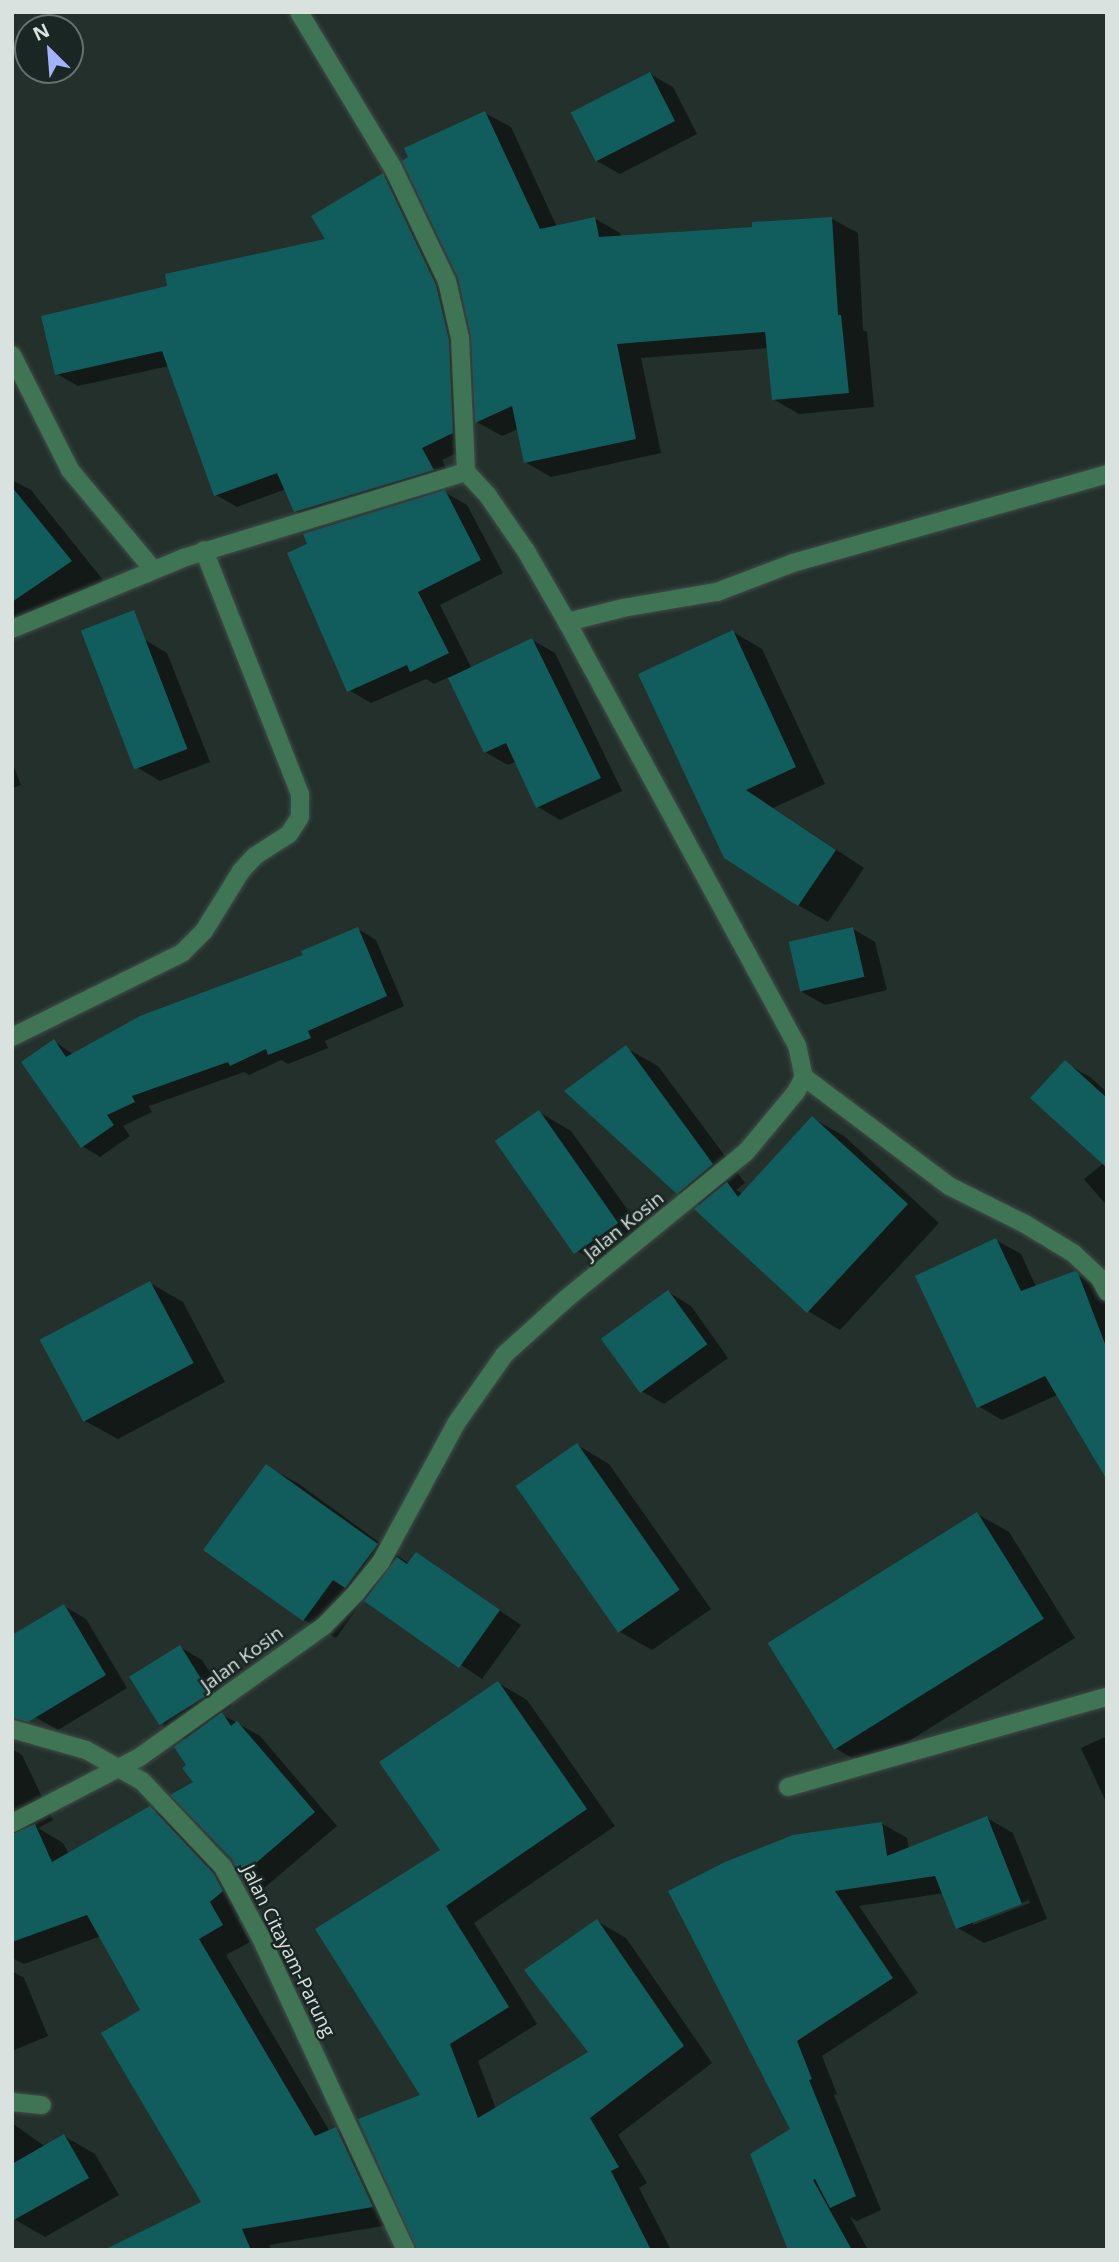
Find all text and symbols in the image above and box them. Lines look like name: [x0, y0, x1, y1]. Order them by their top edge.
north arrow: [14, 14, 84, 84]
text: N: [28, 17, 53, 47]
street label: Jalan Kosin: [579, 1187, 669, 1265]
street label: Jalan Kosin: [196, 1622, 288, 1696]
street label: Jalan Citayam-Parung: [236, 1861, 340, 2041]

